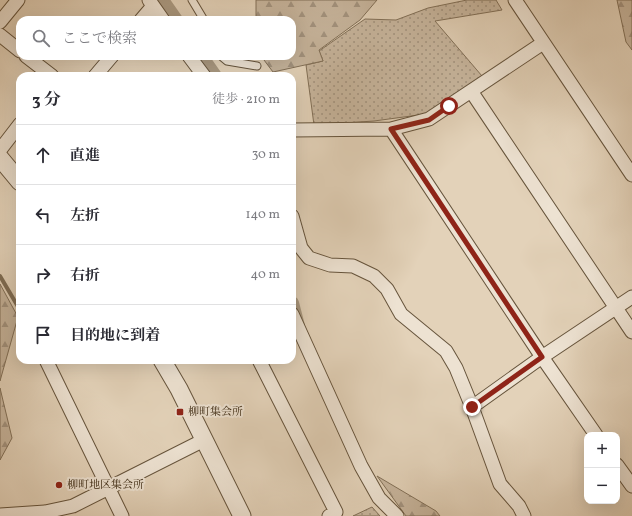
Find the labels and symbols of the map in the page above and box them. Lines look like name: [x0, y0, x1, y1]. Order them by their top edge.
route start: [440, 97, 458, 115]
route end: [463, 398, 481, 416]
place label: 柳町集会所: [188, 405, 243, 420]
marker: 柳町集会所: [175, 407, 185, 417]
place label: 柳町地区集会所: [67, 478, 144, 493]
marker: 柳町地区集会所: [54, 480, 64, 490]

